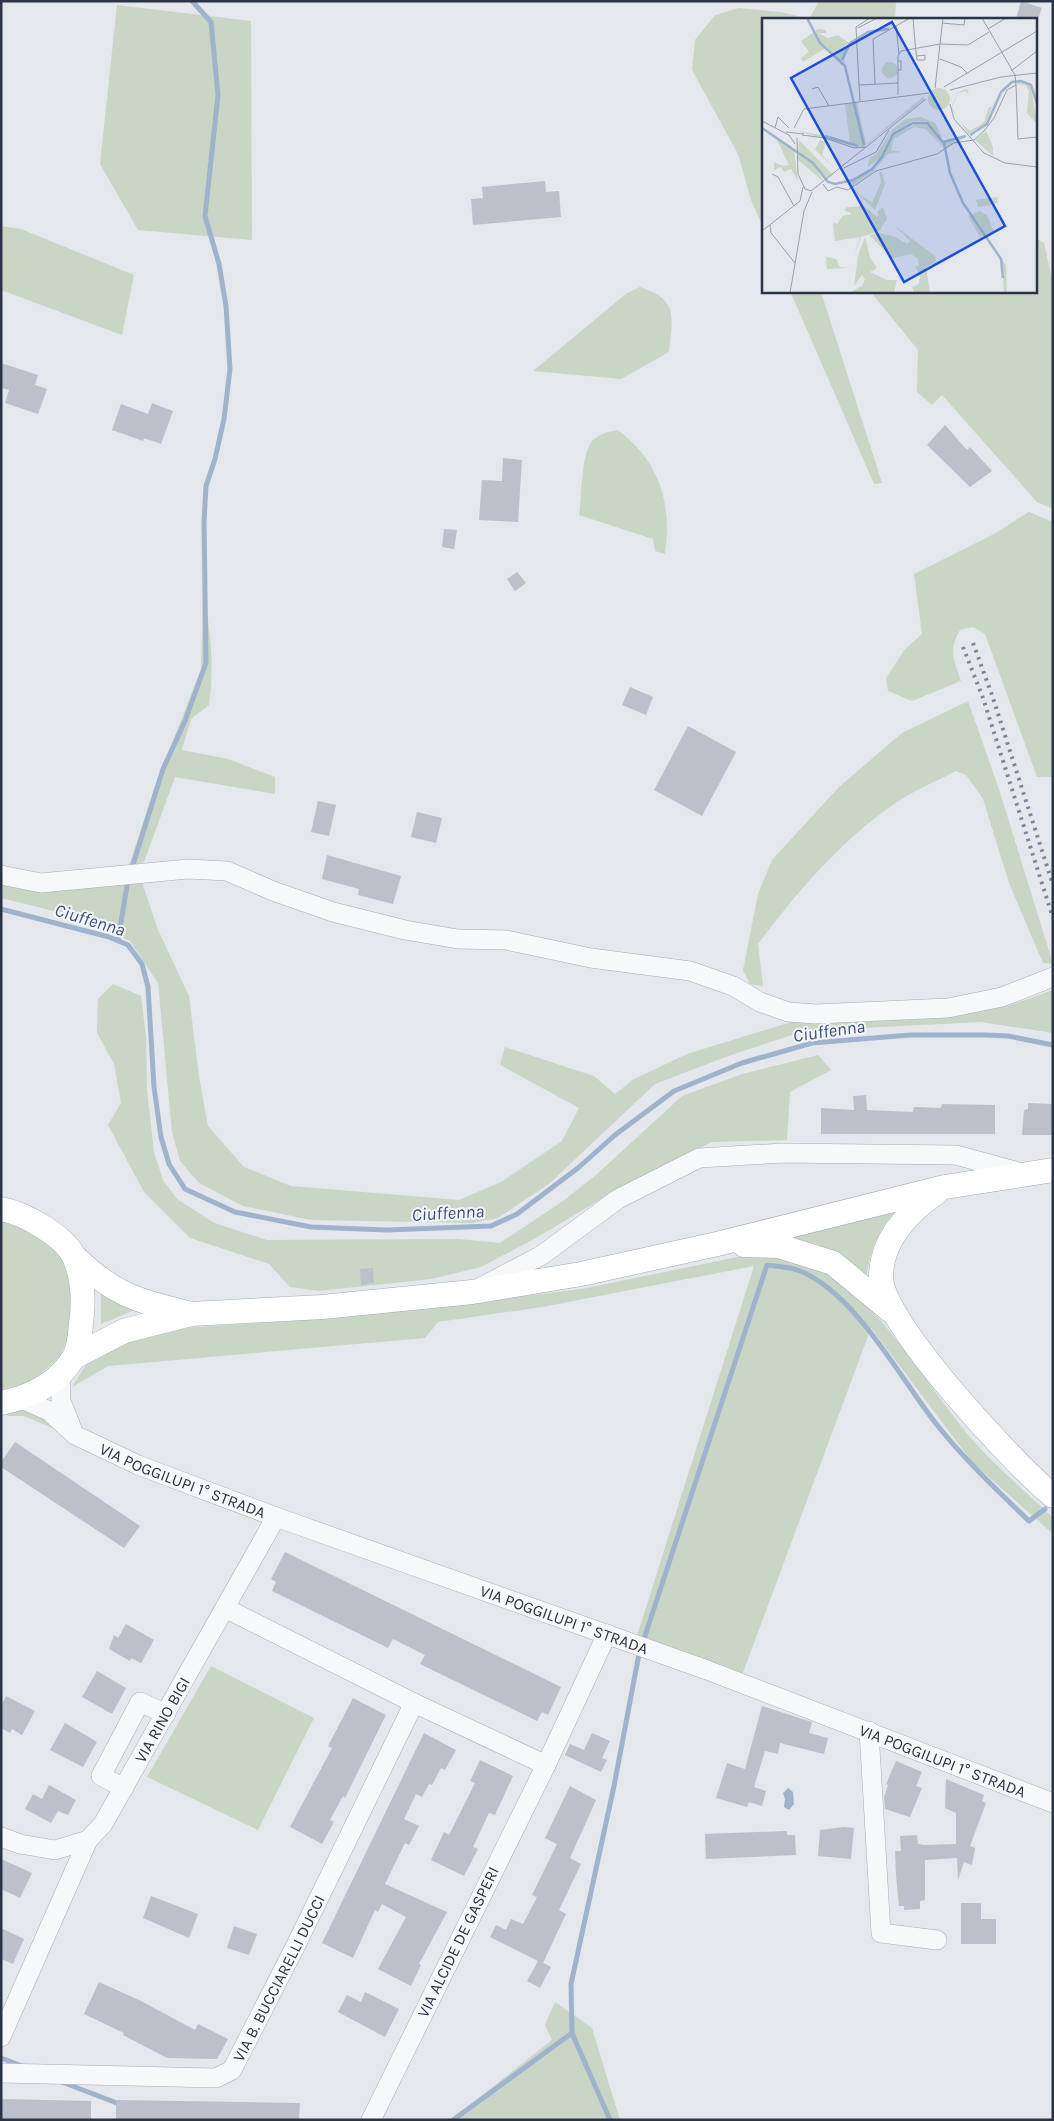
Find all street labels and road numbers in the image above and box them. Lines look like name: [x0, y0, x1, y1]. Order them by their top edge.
street label: VIA POGGILUPI 1° STRADA: [97, 1439, 268, 1522]
street label: VIA POGGILUPI 1° STRADA: [478, 1581, 651, 1658]
street label: VIA RINO BIGI: [130, 1674, 193, 1766]
street label: VIA POGGILUPI 1° STRADA: [857, 1720, 1029, 1801]
street label: VIA ALCIDE DE GASPERI: [413, 1863, 503, 2021]
street label: VIA B. BUCCIARELLI DUCCI: [229, 1892, 328, 2065]

